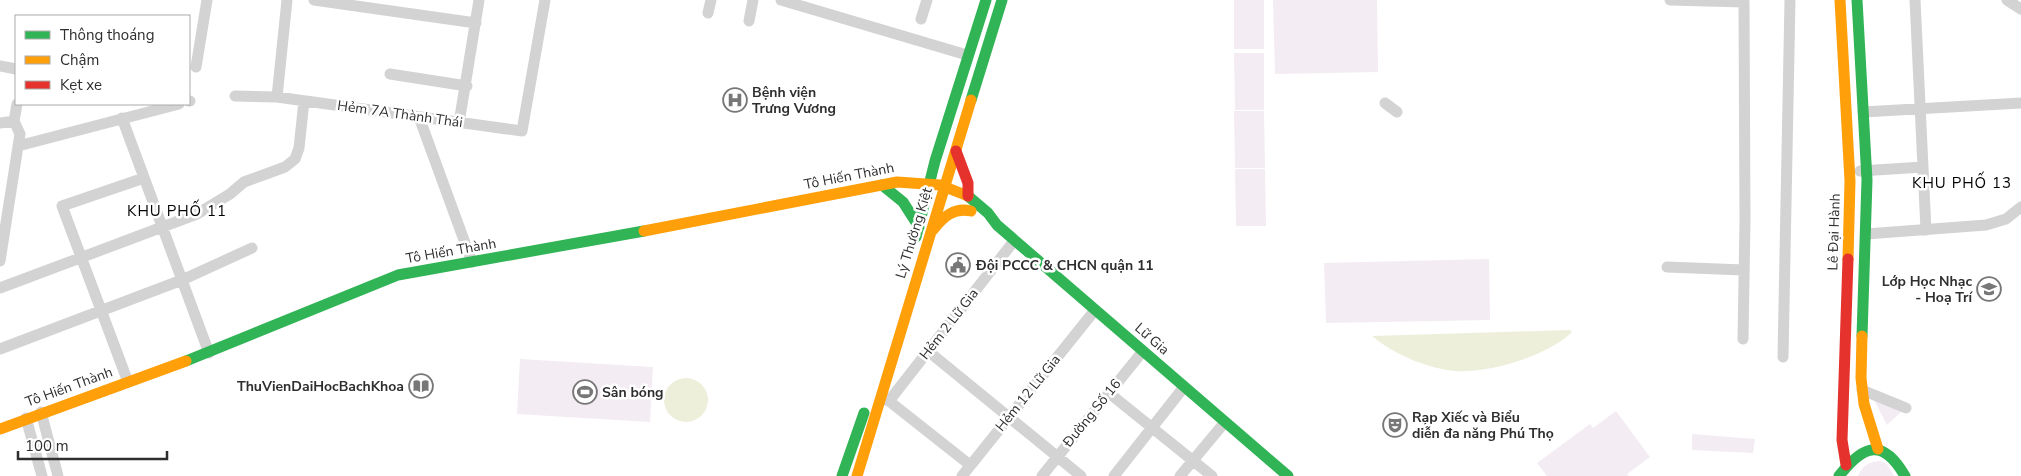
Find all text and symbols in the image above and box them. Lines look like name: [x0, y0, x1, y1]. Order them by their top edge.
legend: [15, 15, 190, 105]
text: Thông thoáng: [60, 25, 154, 45]
text: Chậm: [60, 50, 99, 70]
text: Kẹt xe: [60, 75, 102, 95]
place label: Bệnh viện Trưng Vương: [752, 83, 836, 118]
hospital icon: Bệnh viện Trưng Vương: [722, 87, 748, 113]
street label: Hẻm 7A Thành Thái: [336, 96, 464, 132]
street label: Tô Hiến Thành: [802, 158, 896, 194]
district label: KHU PHỐ 13: [1912, 171, 2012, 193]
street label: Lý Thường Kiệt: [891, 185, 937, 281]
street label: Lê Đại Hành: [1823, 193, 1845, 271]
district label: KHU PHỐ 11: [127, 199, 227, 221]
street label: Tô Hiến Thành: [404, 234, 498, 268]
public building icon: Đội PCCC & CHCN quận 11: [945, 252, 971, 278]
place label: Đội PCCC & CHCN quận 11: [975, 256, 1154, 275]
place label: Lớp Học Nhạc - Hoạ Trí: [1882, 272, 1973, 307]
school or university icon: Lớp Học Nhạc - Hoạ Trí: [1976, 276, 2002, 302]
street label: Hẻm 2 Lữ Gia: [915, 284, 983, 364]
street label: Lữ Gia: [1131, 319, 1173, 359]
street label: Hẻm 12 Lữ Gia: [991, 351, 1065, 435]
street label: Tô Hiến Thành: [23, 362, 115, 412]
library icon: ThuVienDaiHocBachKhoa: [408, 373, 434, 399]
street label: Đường Số 16: [1058, 375, 1125, 452]
place label: ThuVienDaiHocBachKhoa: [237, 377, 404, 396]
sports icon: Sân bóng: [572, 379, 598, 405]
place label: Sân bóng: [602, 383, 664, 402]
place label: Rạp Xiếc và Biểu diễn đa năng Phú Thọ: [1412, 408, 1554, 443]
theatre icon: Rạp Xiếc và Biểu diễn đa năng Phú Thọ: [1382, 412, 1408, 438]
scale bar: [18, 428, 166, 460]
text: 100 m: [25, 436, 69, 456]

